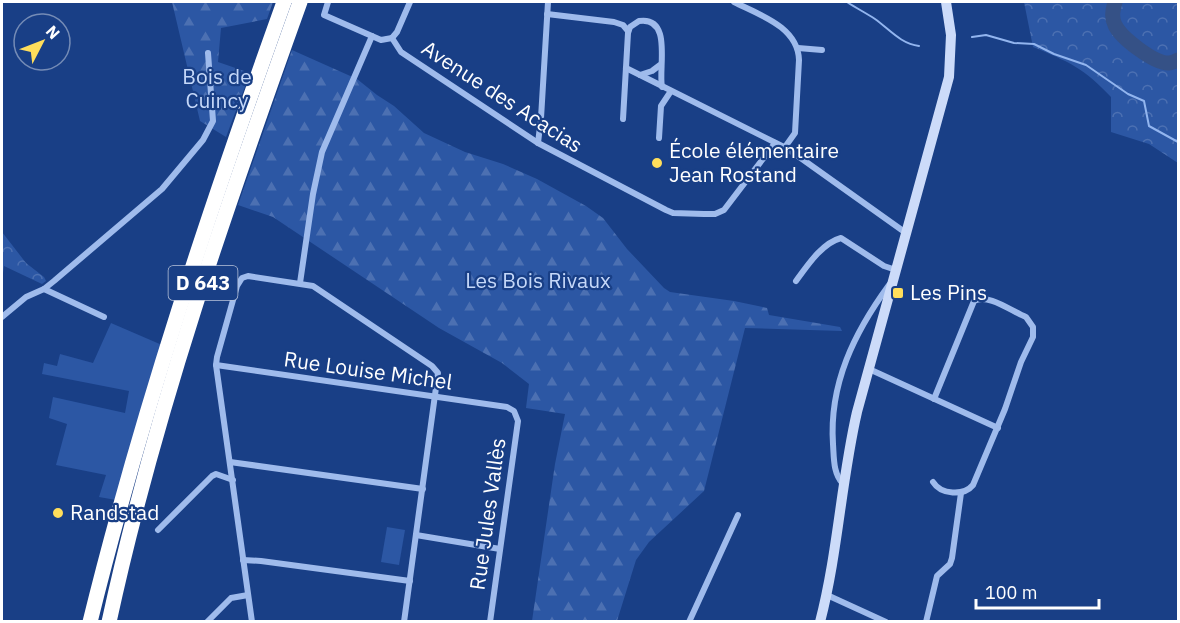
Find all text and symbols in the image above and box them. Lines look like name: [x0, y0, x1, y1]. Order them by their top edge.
north arrow: [12, 12, 72, 72]
text: N: [42, 21, 64, 43]
street label: Avenue des Acacias: [417, 34, 588, 159]
park label: Bois de Cuincy: [182, 62, 252, 114]
place label: École élémentaire Jean Rostand: [669, 136, 839, 188]
marker: École élémentaire Jean Rostand: [650, 156, 664, 170]
road number: D 643: [168, 266, 238, 300]
park label: Les Bois Rivaux: [465, 266, 611, 294]
place label: Les Pins: [910, 278, 987, 306]
marker: Les Pins: [891, 286, 905, 300]
street label: Rue Louise Michel: [282, 344, 454, 396]
street label: Rue Jules Vallès: [462, 436, 512, 592]
place label: Randstad: [70, 498, 159, 526]
marker: Randstad: [51, 506, 65, 520]
scale bar: [976, 572, 1099, 610]
text: 100 m: [985, 581, 1037, 604]

